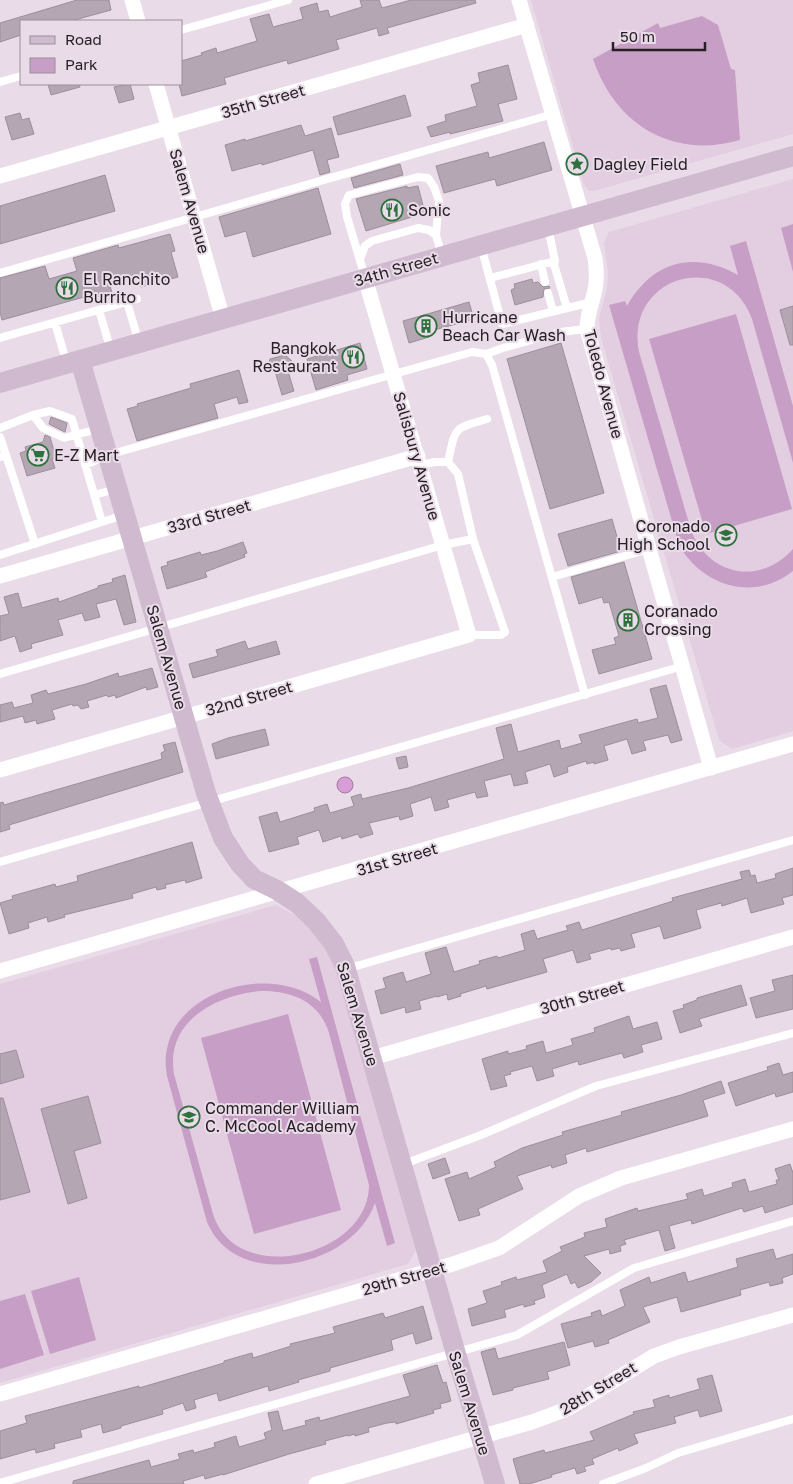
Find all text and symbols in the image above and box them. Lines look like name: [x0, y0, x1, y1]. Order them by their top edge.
legend: [20, 20, 182, 85]
scale bar: [613, 20, 706, 52]
text: 50 m: [620, 27, 655, 45]
text: Road: [65, 30, 102, 48]
text: Park: [65, 55, 98, 73]
street label: 35th Street: [219, 80, 307, 122]
street label: Salem Avenue: [165, 146, 215, 256]
place icon: Dagley Field: [565, 152, 589, 176]
place label: Dagley Field: [593, 154, 688, 174]
restaurant icon: Sonic: [380, 198, 404, 222]
place label: Sonic: [408, 200, 451, 220]
street label: 34th Street: [352, 247, 440, 291]
place label: El Ranchito Burrito: [83, 269, 170, 307]
restaurant icon: El Ranchito Burrito: [55, 276, 79, 300]
place label: Hurricane Beach Car Wash: [442, 307, 566, 345]
building icon: Hurricane Beach Car Wash: [414, 314, 438, 338]
street label: Toledo Avenue: [580, 327, 628, 441]
place label: Bangkok Restaurant: [252, 338, 337, 376]
restaurant icon: Bangkok Restaurant: [341, 345, 365, 369]
street label: Salisbury Avenue: [389, 389, 445, 523]
supermarket icon: E-Z Mart: [26, 443, 50, 467]
place label: E-Z Mart: [54, 445, 119, 465]
street label: 33rd Street: [165, 495, 253, 537]
place label: Coronado High School: [617, 516, 710, 554]
school or university icon: Coronado High School: [714, 523, 738, 547]
place label: Coranado Crossing: [644, 601, 718, 639]
street label: Salem Avenue: [142, 602, 192, 712]
building icon: Coranado Crossing: [616, 608, 640, 632]
street label: 32nd Street: [203, 676, 295, 720]
street label: 31st Street: [354, 838, 440, 880]
street label: Salem Avenue: [333, 959, 383, 1069]
street label: 30th Street: [537, 975, 627, 1019]
place label: Commander William C. McCool Academy: [205, 1098, 359, 1136]
school or university icon: Commander William C. McCool Academy: [177, 1105, 201, 1129]
street label: 29th Street: [360, 1256, 448, 1300]
street label: Salem Avenue: [445, 1348, 495, 1458]
street label: 28th Street: [556, 1357, 640, 1419]

